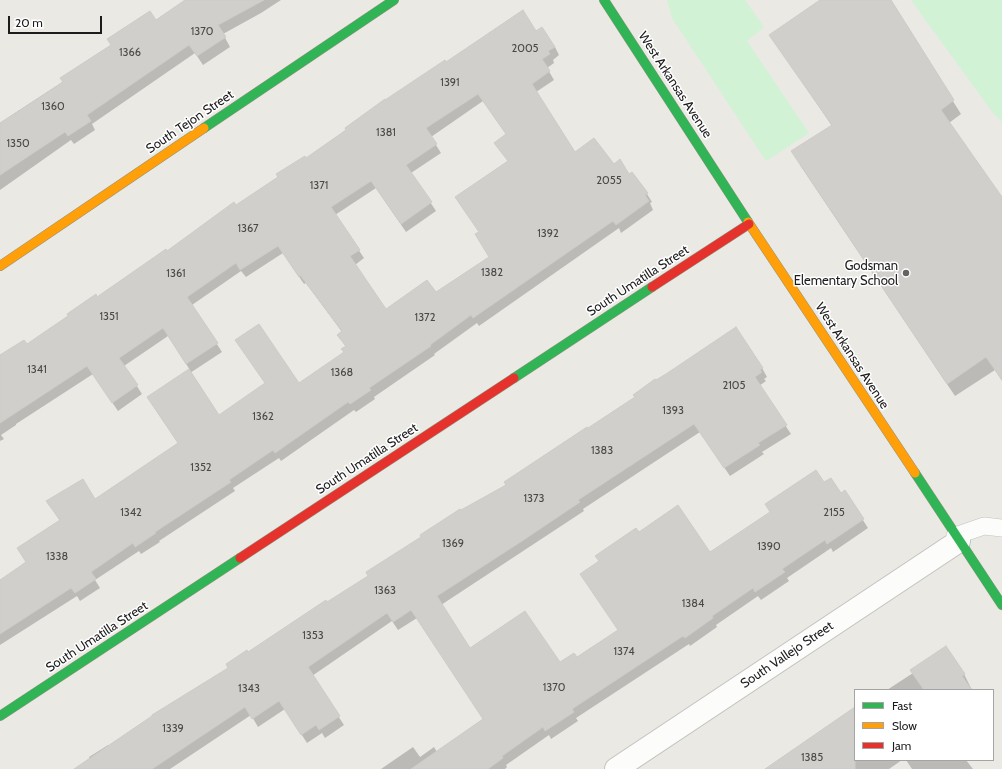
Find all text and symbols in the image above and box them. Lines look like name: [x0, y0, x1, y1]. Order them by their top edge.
scale bar: [10, 8, 104, 34]
text: 20 m: [15, 15, 43, 30]
house number: 1370: [191, 25, 213, 39]
street label: West Arkansas Avenue: [635, 29, 715, 141]
house number: 2005: [511, 42, 539, 56]
house number: 1366: [119, 46, 141, 60]
house number: 1391: [440, 76, 460, 90]
street label: South Tejon Street: [143, 87, 237, 157]
house number: 1360: [41, 100, 65, 114]
house number: 1381: [376, 126, 396, 140]
house number: 1350: [6, 137, 30, 151]
house number: 2055: [596, 174, 622, 188]
house number: 1371: [310, 179, 328, 193]
house number: 1367: [237, 222, 259, 236]
house number: 1392: [537, 227, 559, 241]
street label: South Umatilla Street: [584, 242, 692, 320]
place label: Godsman Elementary School: [794, 258, 898, 289]
house number: 1382: [481, 266, 503, 280]
house number: 1361: [166, 267, 186, 281]
marker: Godsman Elementary School: [901, 268, 911, 278]
street label: West Arkansas Avenue: [812, 300, 892, 412]
house number: 1351: [99, 310, 119, 324]
house number: 1372: [415, 311, 435, 325]
house number: 1341: [27, 363, 47, 377]
house number: 1368: [331, 366, 353, 380]
house number: 2105: [723, 379, 745, 393]
house number: 1393: [662, 404, 684, 418]
house number: 1362: [252, 410, 274, 424]
street label: South Umatilla Street: [313, 420, 421, 498]
house number: 1383: [591, 444, 613, 458]
house number: 1352: [190, 461, 212, 475]
house number: 1373: [523, 492, 545, 506]
house number: 1342: [120, 506, 142, 520]
house number: 2155: [823, 506, 845, 520]
house number: 1369: [442, 537, 464, 551]
house number: 1390: [757, 540, 781, 554]
house number: 1338: [46, 550, 68, 564]
house number: 1363: [374, 584, 396, 598]
house number: 1384: [682, 597, 704, 611]
street label: South Umatilla Street: [43, 598, 151, 676]
street label: South Vallejo Street: [738, 618, 836, 692]
house number: 1353: [302, 629, 324, 643]
house number: 1374: [613, 645, 635, 659]
house number: 1370: [543, 681, 565, 695]
house number: 1343: [238, 682, 260, 696]
legend: [854, 689, 994, 761]
text: Fast: [892, 698, 912, 713]
text: Slow: [892, 718, 917, 733]
house number: 1339: [162, 722, 184, 736]
text: Jam: [892, 738, 911, 753]
house number: 1385: [801, 751, 823, 765]

